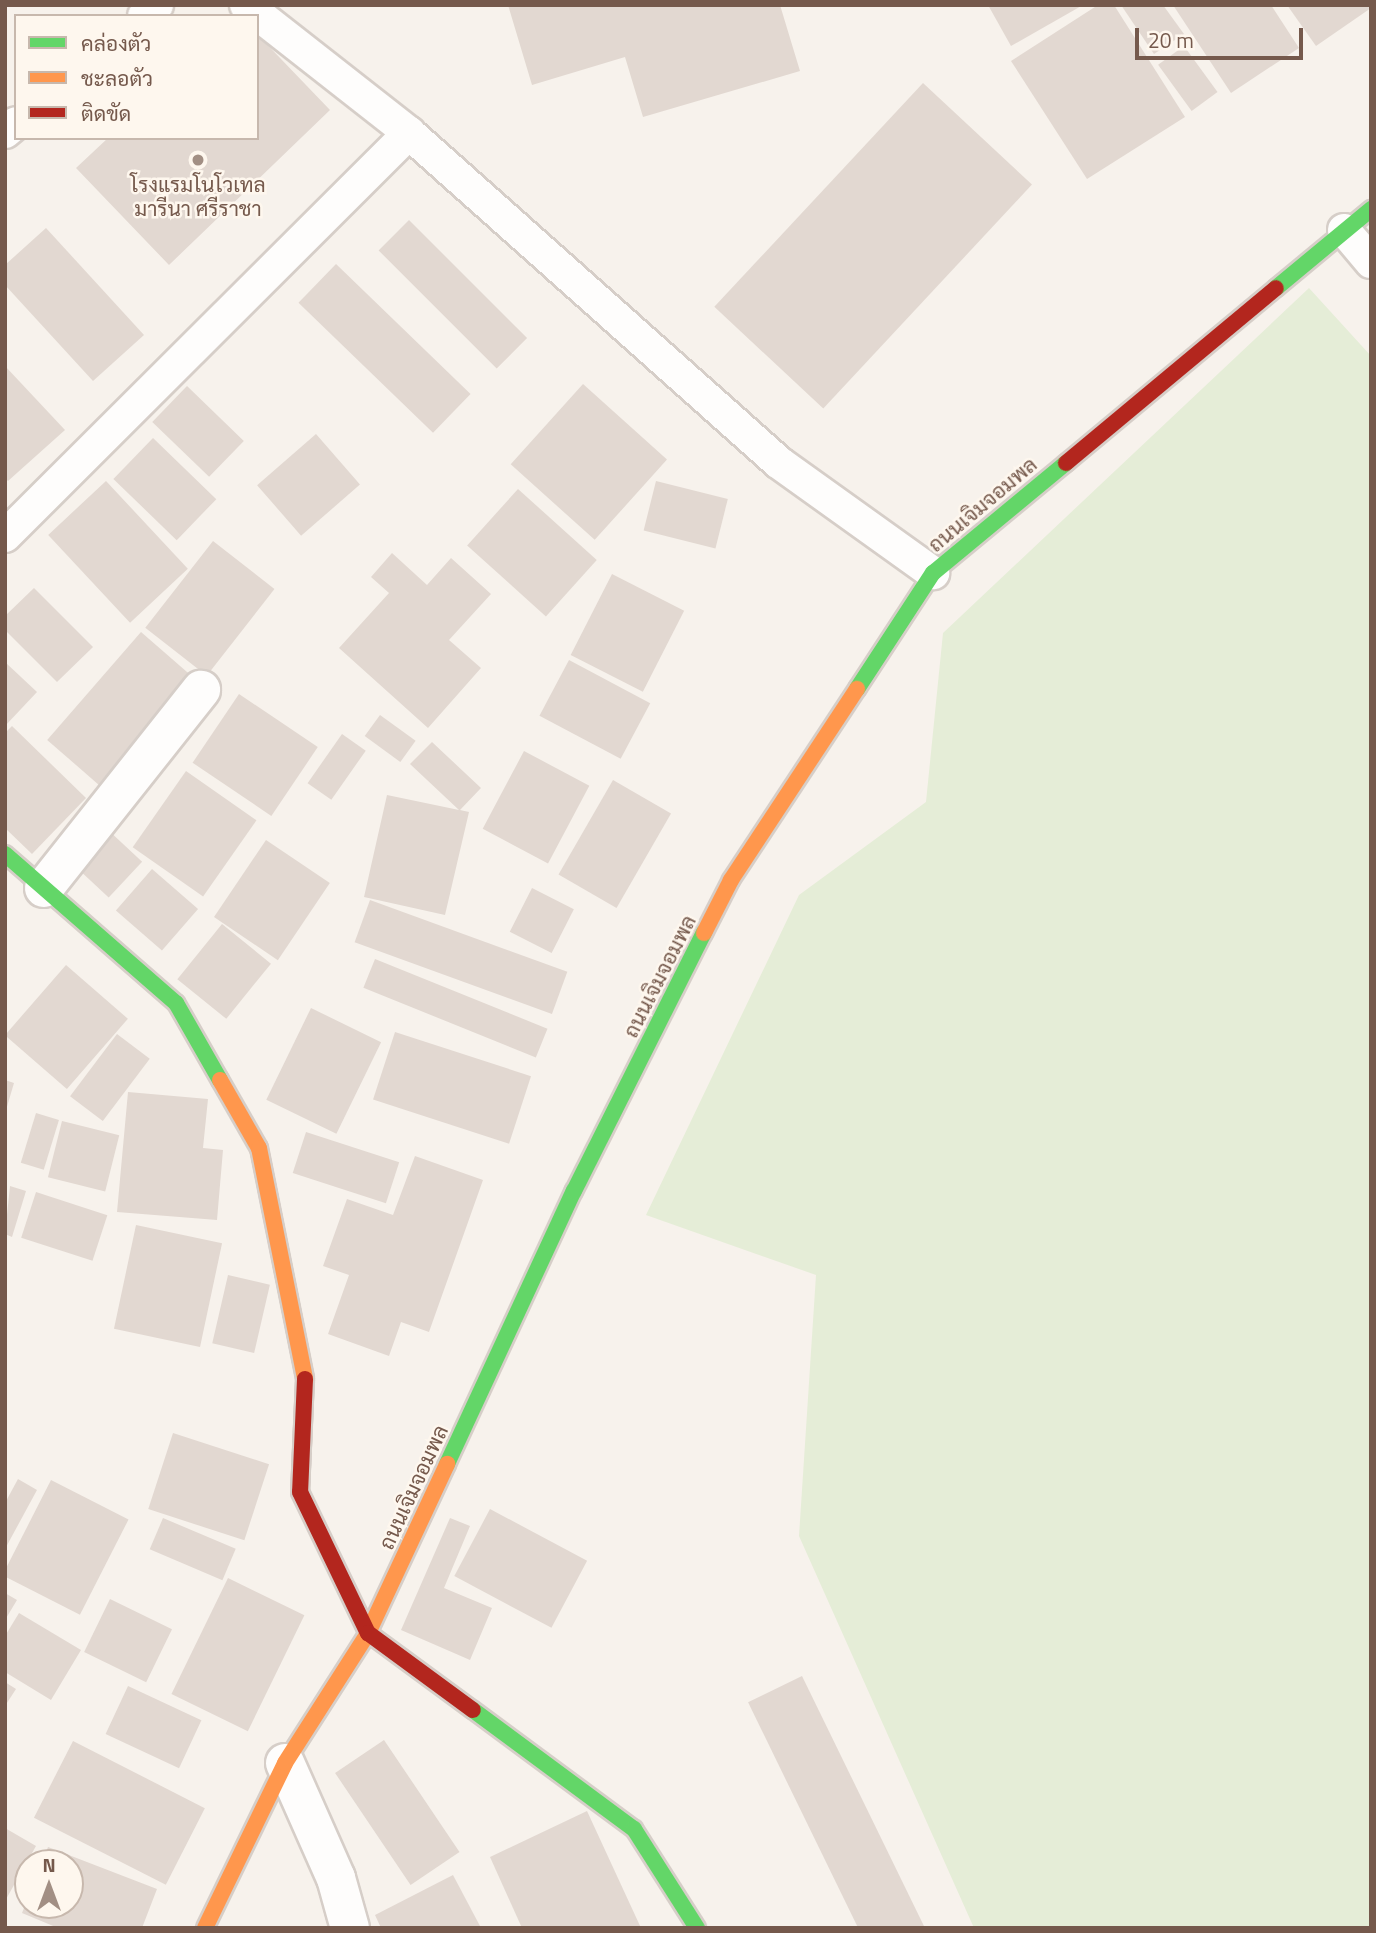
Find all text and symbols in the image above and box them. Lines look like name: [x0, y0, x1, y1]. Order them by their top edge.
legend: [14, 14, 259, 140]
scale bar: [1138, 14, 1306, 58]
text: 20 m: [1148, 24, 1194, 56]
text: คล่องตัว: [81, 27, 151, 59]
text: ชะลอตัว: [81, 62, 153, 94]
text: ติดขัด: [81, 97, 131, 129]
marker: โรงแรมโนโวเทล มารีนา ศรีราชา: [190, 152, 206, 168]
place label: โรงแรมโนโวเทล มารีนา ศรีราชา: [130, 171, 266, 221]
street label: ถนนเจิมจอมพล: [922, 451, 1042, 557]
street label: ถนนเจิมจอมพล: [617, 910, 701, 1042]
street label: ถนนเจิมจอมพล: [373, 1421, 453, 1553]
north arrow: [14, 1849, 84, 1919]
text: N: [42, 1850, 56, 1879]

